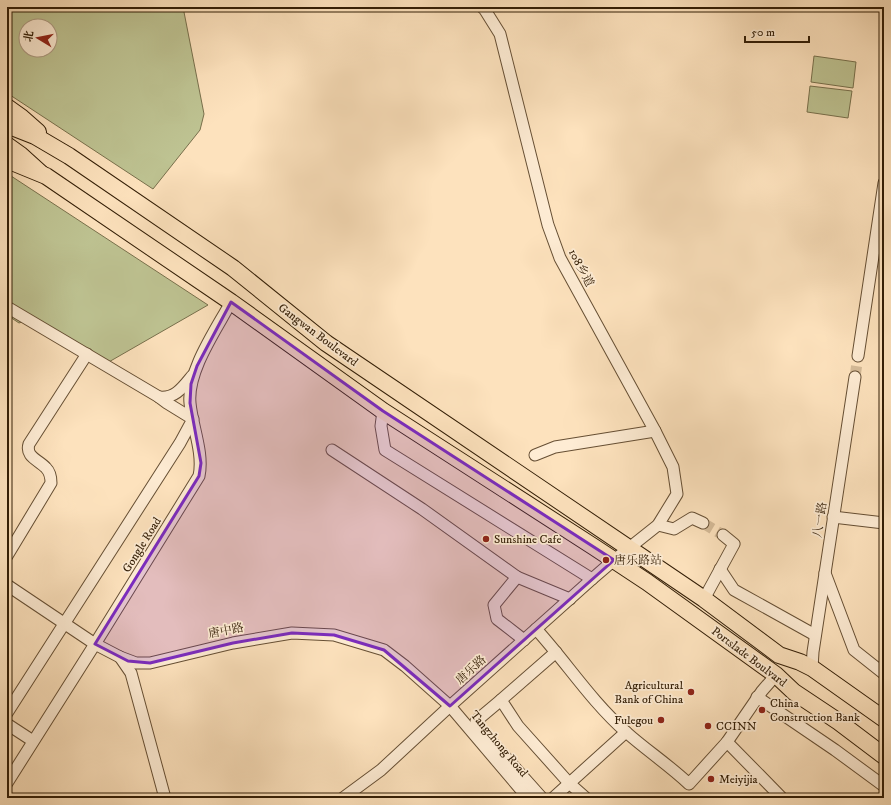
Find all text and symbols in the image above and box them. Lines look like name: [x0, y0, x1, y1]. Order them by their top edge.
north arrow: [18, 18, 58, 58]
scale bar: [745, 18, 809, 44]
text: 50 m: [751, 25, 775, 40]
text: 北: [21, 30, 37, 43]
street label: 108乡道: [565, 246, 597, 290]
street label: Gangwan Boulevard: [275, 300, 361, 370]
street label: 八一路: [810, 501, 830, 539]
street label: Gongle Road: [119, 515, 165, 575]
place label: Sunshine Cafe: [494, 532, 561, 547]
marker: Sunshine Cafe: [481, 534, 491, 544]
place label: 唐乐路站: [614, 553, 662, 568]
marker: 唐乐路站: [601, 555, 611, 565]
street label: 唐中路: [207, 620, 245, 642]
street label: Portslade Boulvard: [708, 624, 790, 690]
street label: 唐乐路: [453, 652, 489, 688]
place label: Agricultural Bank of China: [615, 678, 684, 707]
marker: Agricultural Bank of China: [686, 687, 696, 697]
place label: China Construction Bank: [770, 696, 860, 725]
marker: China Construction Bank: [757, 705, 767, 715]
street label: Tangzhong Road: [467, 708, 531, 780]
place label: Fulegou: [614, 713, 653, 728]
marker: Fulegou: [656, 715, 666, 725]
place label: CCINN: [716, 719, 757, 734]
marker: CCINN: [703, 721, 713, 731]
place label: Meiyijia: [719, 772, 759, 787]
marker: Meiyijia: [706, 774, 716, 784]

